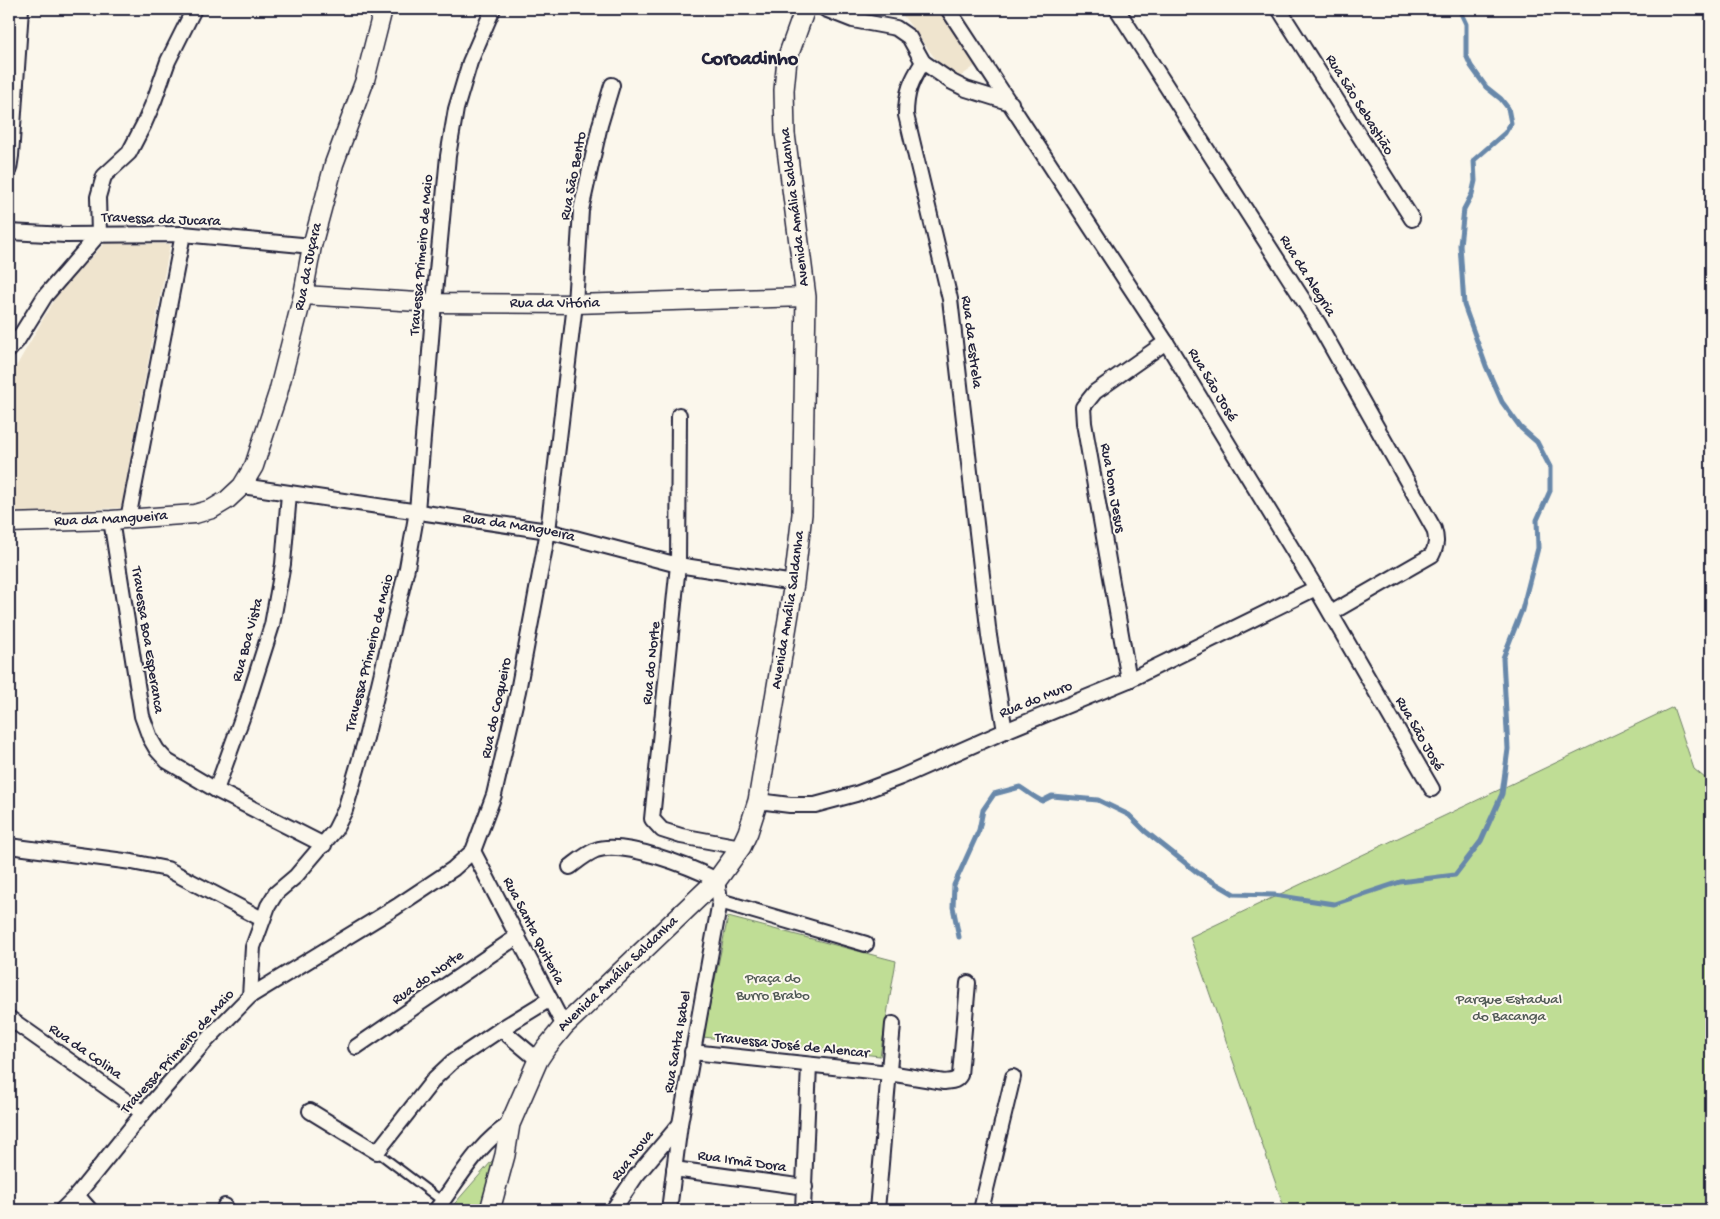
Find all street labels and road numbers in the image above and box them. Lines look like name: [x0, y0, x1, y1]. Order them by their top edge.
street label: Rua São Sebastião: [1321, 51, 1397, 159]
street label: Avenida Amália Saldanha: [776, 126, 814, 287]
street label: Rua São Bento: [557, 130, 591, 222]
street label: Travessa Primeiro de Maio: [406, 173, 438, 337]
street label: Travessa da Jucara: [100, 209, 222, 231]
street label: Rua da Juçara: [290, 220, 327, 313]
street label: Rua da Alegria: [1275, 232, 1340, 321]
street label: Rua da Vitória: [510, 294, 601, 313]
street label: Rua da Estrela: [956, 295, 986, 390]
street label: Rua São José: [1183, 345, 1241, 425]
street label: Rua bom Jesus: [1095, 442, 1129, 535]
street label: Rua da Mangueira: [54, 507, 169, 531]
street label: Rua da Mangueira: [462, 510, 578, 547]
street label: Avenida Amália Saldanha: [768, 529, 809, 690]
street label: Travessa Boa Esperanca: [126, 564, 168, 715]
street label: Travessa Primeiro de Maio: [341, 572, 398, 735]
street label: Rua Boa Vista: [228, 596, 268, 684]
street label: Rua do Norte: [639, 620, 665, 706]
street label: Rua do Coqueiro: [477, 656, 517, 760]
street label: Rua do Muro: [997, 677, 1075, 723]
street label: Rua São José: [1391, 694, 1448, 774]
street label: Rua Santa Quiteria: [498, 874, 568, 988]
street label: Avenida Amália Saldanha: [554, 912, 683, 1036]
street label: Rua do Norte: [389, 946, 468, 1009]
street label: Travessa Primeiro de Maio: [117, 986, 239, 1119]
street label: Rua Santa Isabel: [660, 989, 696, 1095]
street label: Rua da Colina: [45, 1020, 126, 1084]
street label: Travessa José de Alencar: [713, 1029, 872, 1063]
street label: Rua Nova: [608, 1127, 659, 1185]
street label: Rua Irmã Dora: [696, 1147, 788, 1177]

